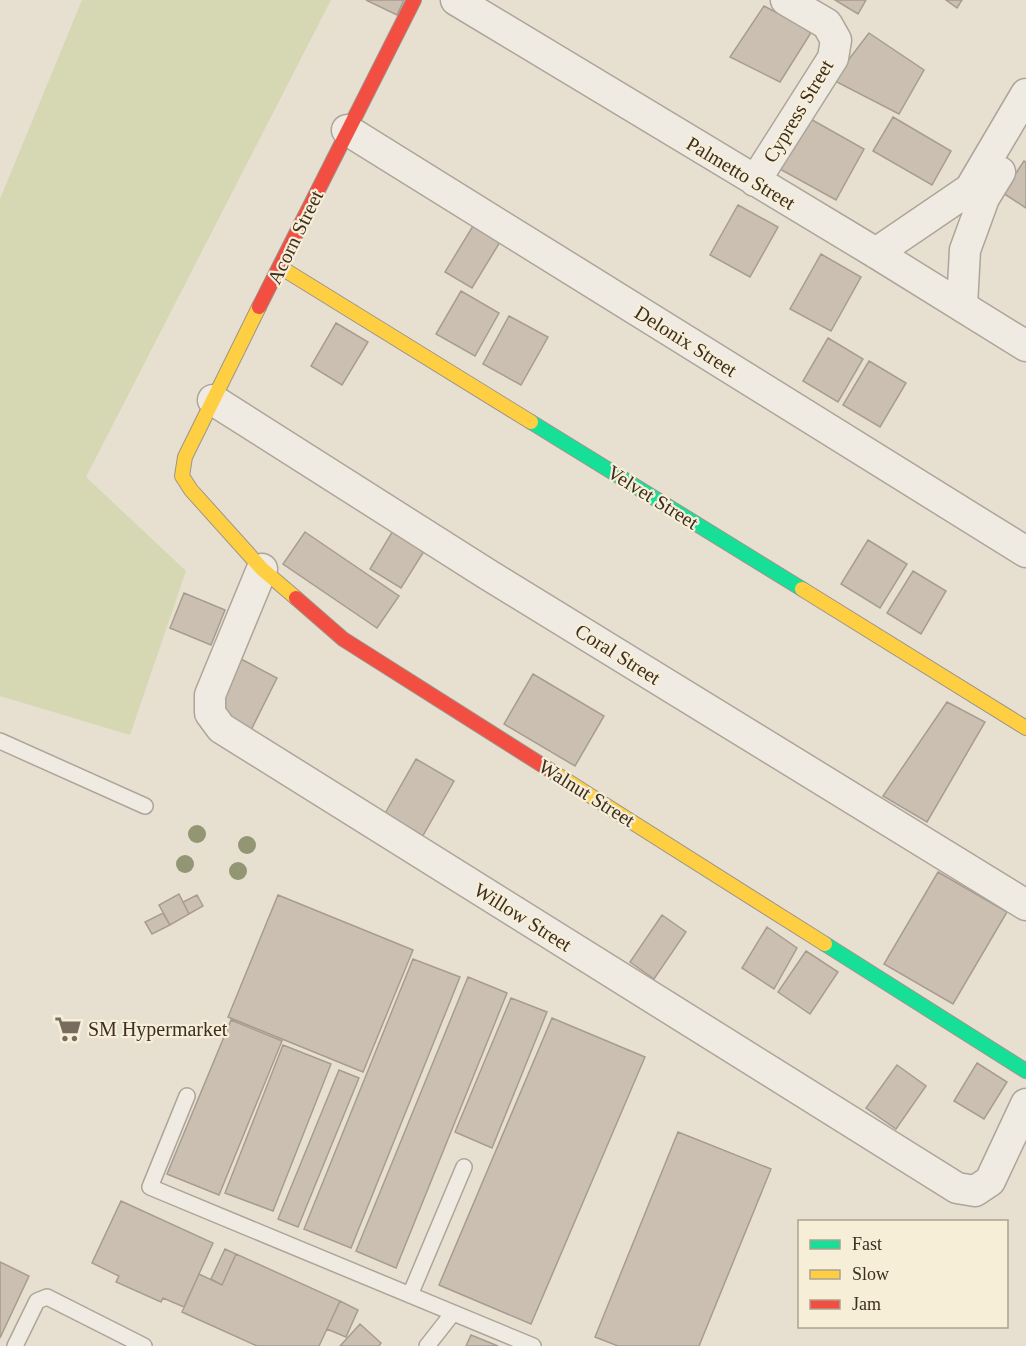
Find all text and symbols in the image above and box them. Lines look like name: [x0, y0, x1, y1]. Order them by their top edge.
street label: Cypress Street: [759, 55, 838, 167]
street label: Palmetto Street: [683, 132, 800, 214]
street label: Acorn Street: [263, 186, 327, 287]
street label: Delonix Street: [631, 301, 741, 381]
street label: Velvet Street: [604, 460, 703, 534]
street label: Coral Street: [571, 619, 665, 689]
street label: Walnut Street: [535, 755, 639, 831]
street label: Willow Street: [470, 878, 576, 956]
supermarket icon: SM Hypermarket: [53, 1014, 83, 1044]
place label: SM Hypermarket: [88, 1018, 228, 1041]
legend: [798, 1220, 1008, 1328]
text: Fast: [852, 1234, 882, 1254]
text: Slow: [852, 1264, 889, 1284]
text: Jam: [852, 1294, 881, 1314]

